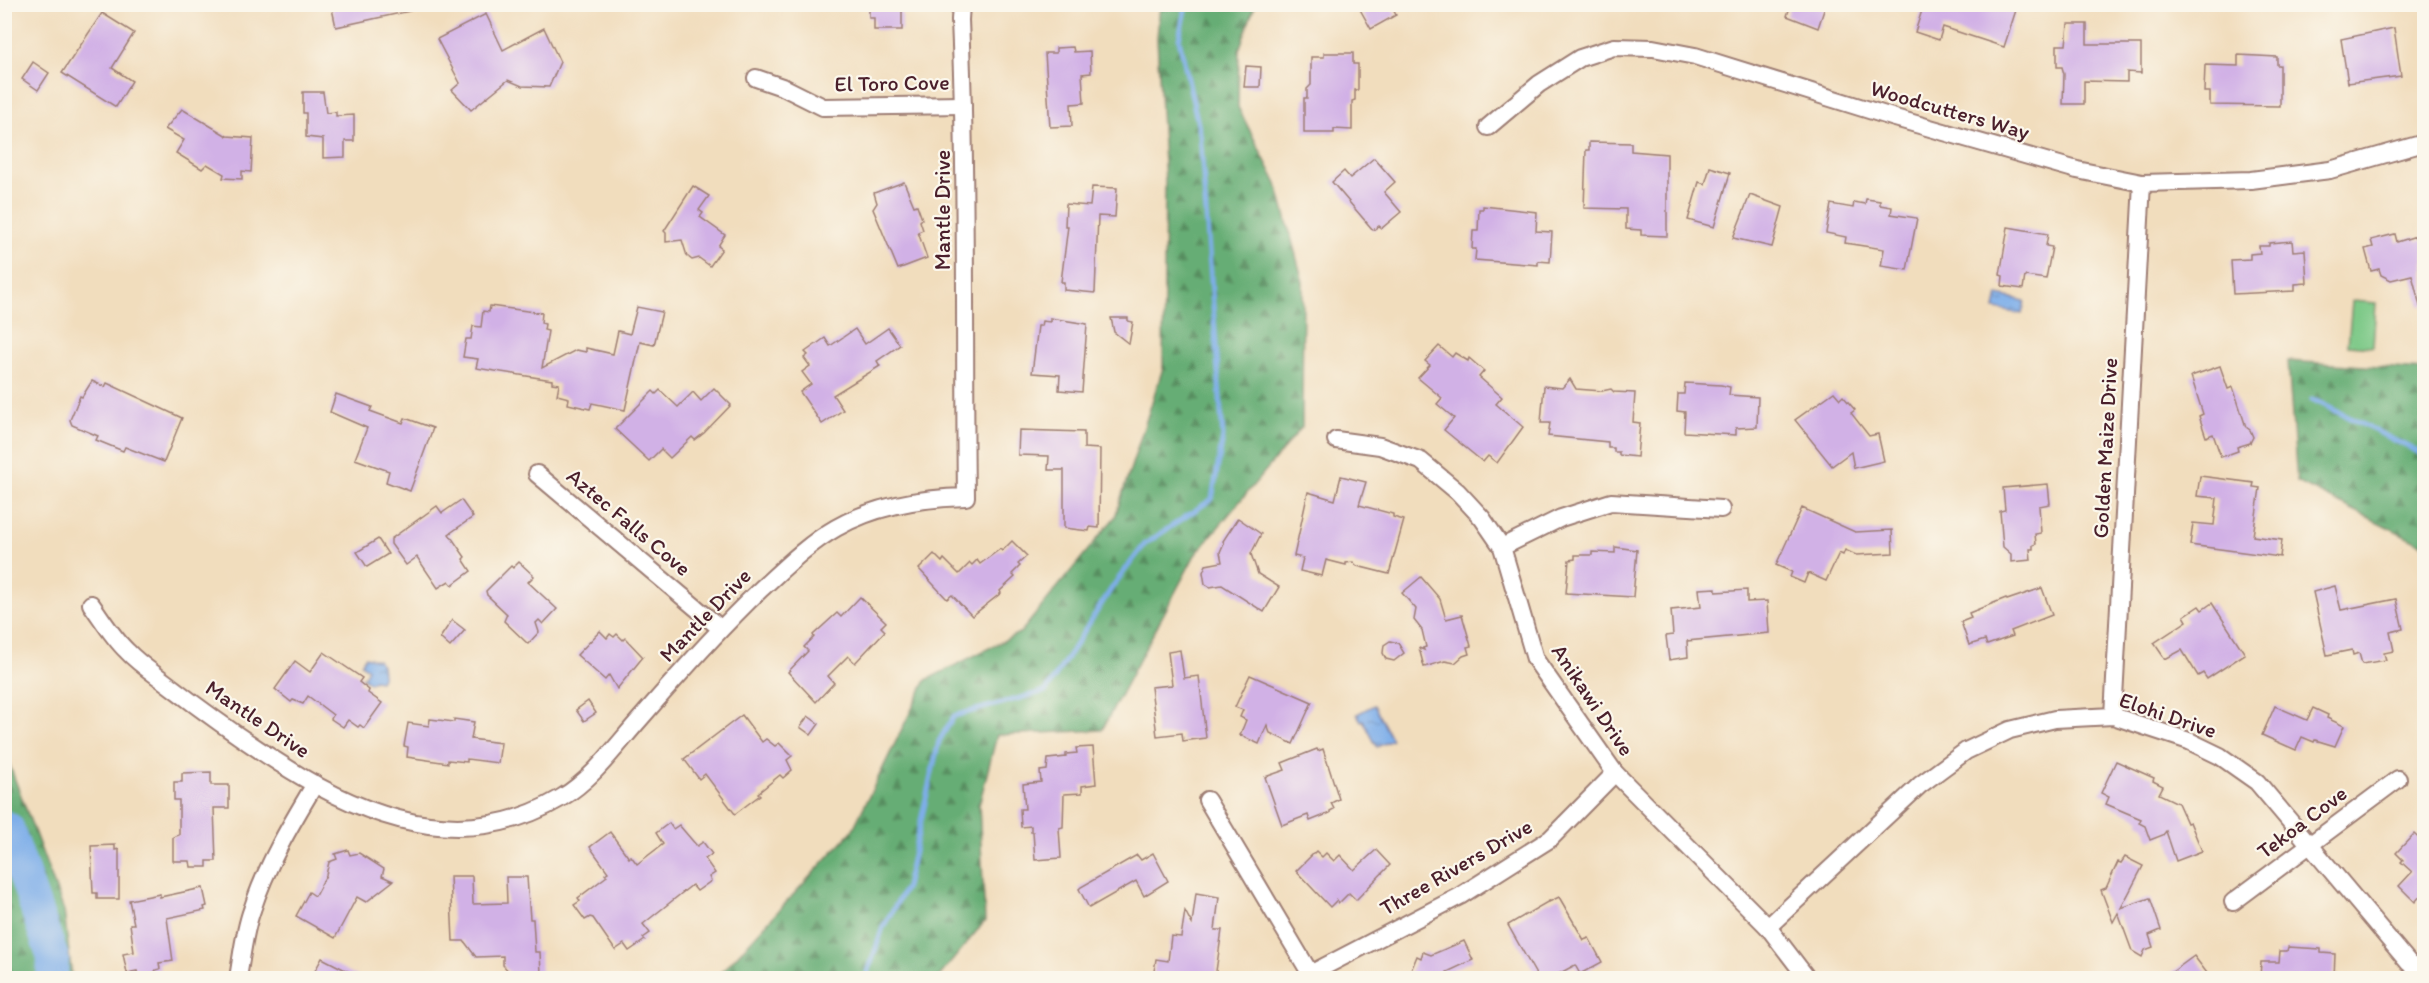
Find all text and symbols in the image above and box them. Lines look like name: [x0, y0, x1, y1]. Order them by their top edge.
street label: El Toro Cove: [834, 68, 950, 98]
street label: Woodcutters Way: [1867, 74, 2033, 146]
street label: Mantle Drive: [929, 150, 956, 270]
street label: Golden Maize Drive: [2087, 357, 2123, 539]
street label: Aztec Falls Cove: [561, 462, 697, 582]
street label: Mantle Drive: [653, 562, 757, 668]
street label: Anikawi Drive: [1546, 639, 1640, 761]
street label: Mantle Drive: [200, 674, 316, 764]
street label: Elohi Drive: [2116, 686, 2220, 744]
street label: Tekoa Cove: [2252, 779, 2352, 865]
street label: Three Rivers Drive: [1375, 812, 1537, 922]

